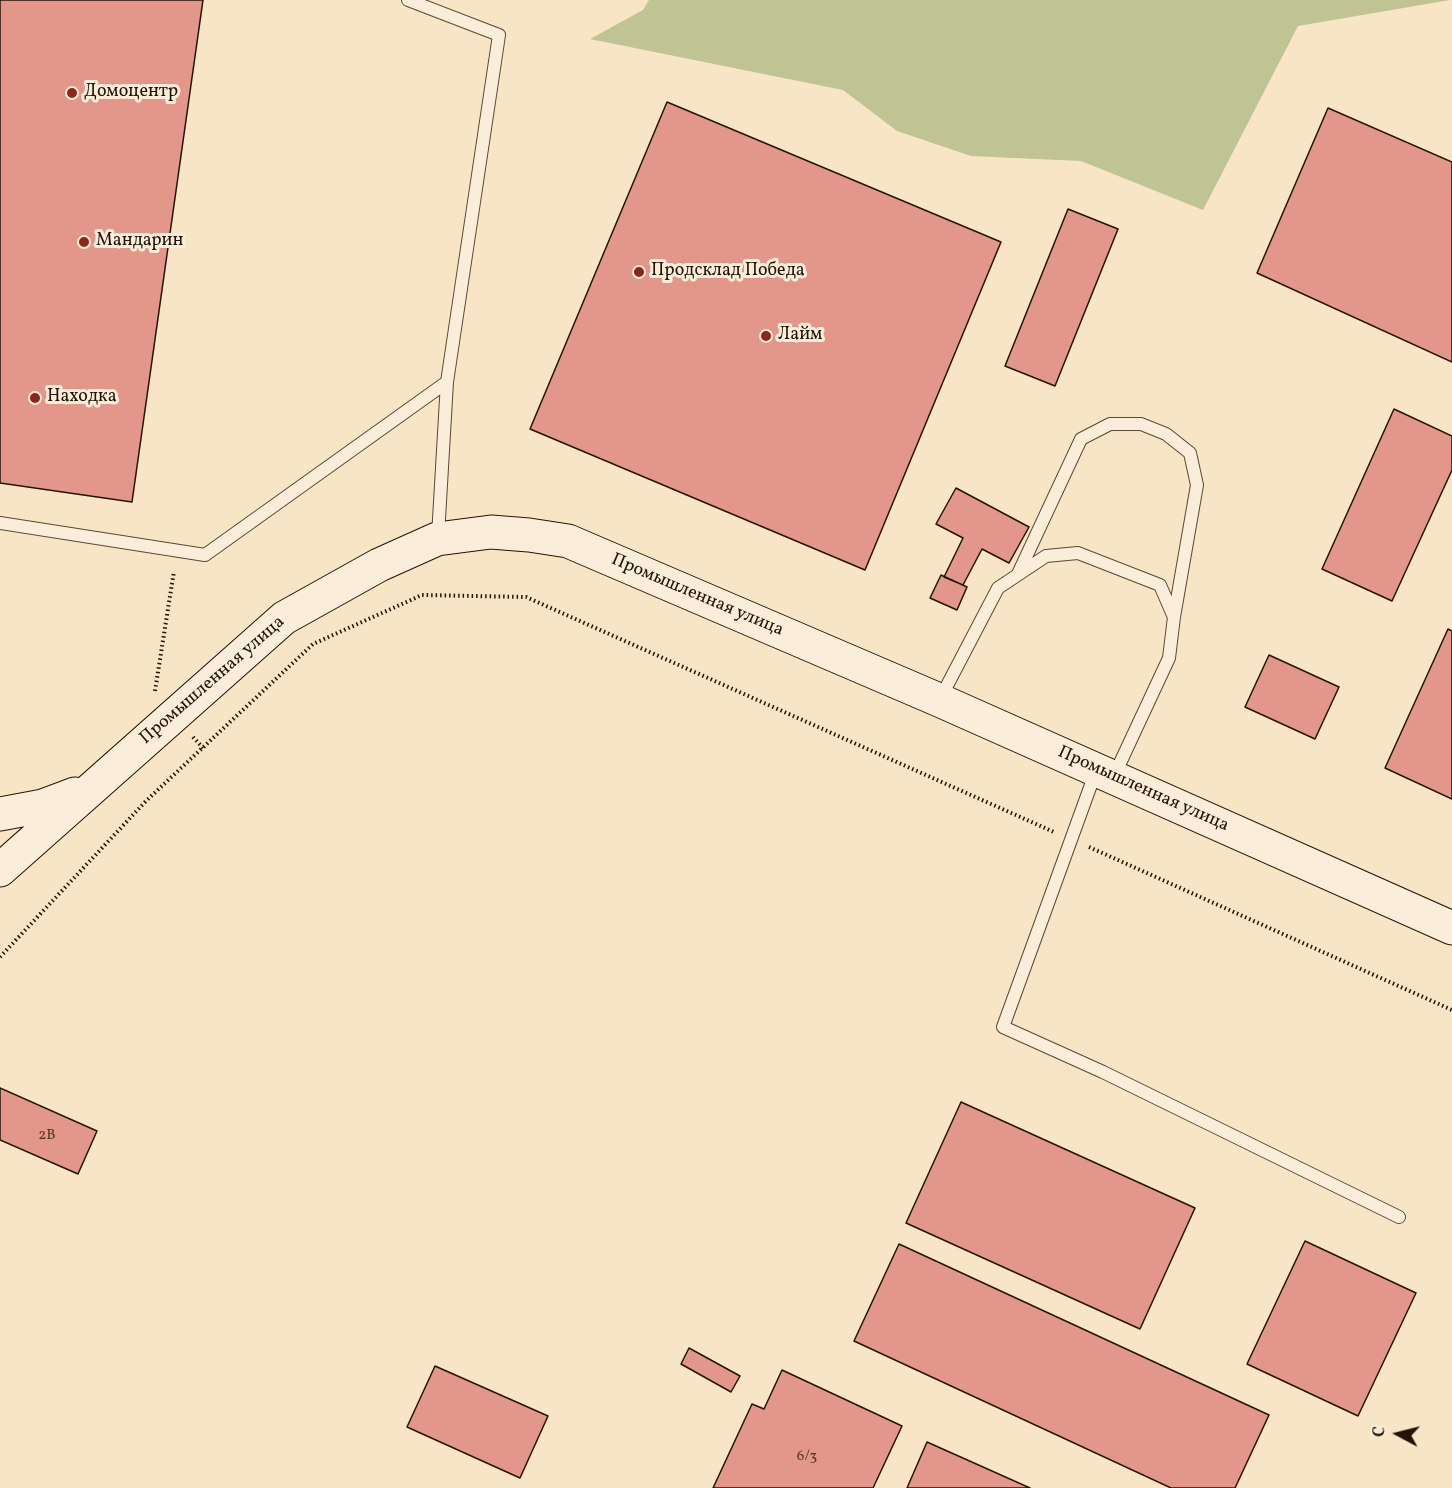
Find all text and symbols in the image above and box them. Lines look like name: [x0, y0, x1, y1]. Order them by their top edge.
place label: Домоцентр: [84, 82, 178, 104]
marker: Домоцентр: [65, 86, 79, 100]
place label: Мандарин: [96, 231, 184, 253]
marker: Мандарин: [77, 235, 91, 249]
place label: Продсклад Победа: [651, 261, 805, 283]
marker: Продсклад Победа: [632, 265, 646, 279]
place label: Лайм: [778, 325, 822, 347]
marker: Лайм: [759, 329, 773, 343]
place label: Находка: [47, 387, 117, 409]
marker: Находка: [28, 391, 42, 405]
street label: Промышленная улица: [607, 550, 787, 642]
street label: Промышленная улица: [136, 612, 290, 750]
street label: Промышленная улица: [1054, 742, 1232, 838]
house number: 2В: [38, 1127, 56, 1145]
north arrow: [1368, 1404, 1428, 1464]
text: С: [1369, 1425, 1392, 1438]
house number: 6/3: [797, 1448, 817, 1466]

